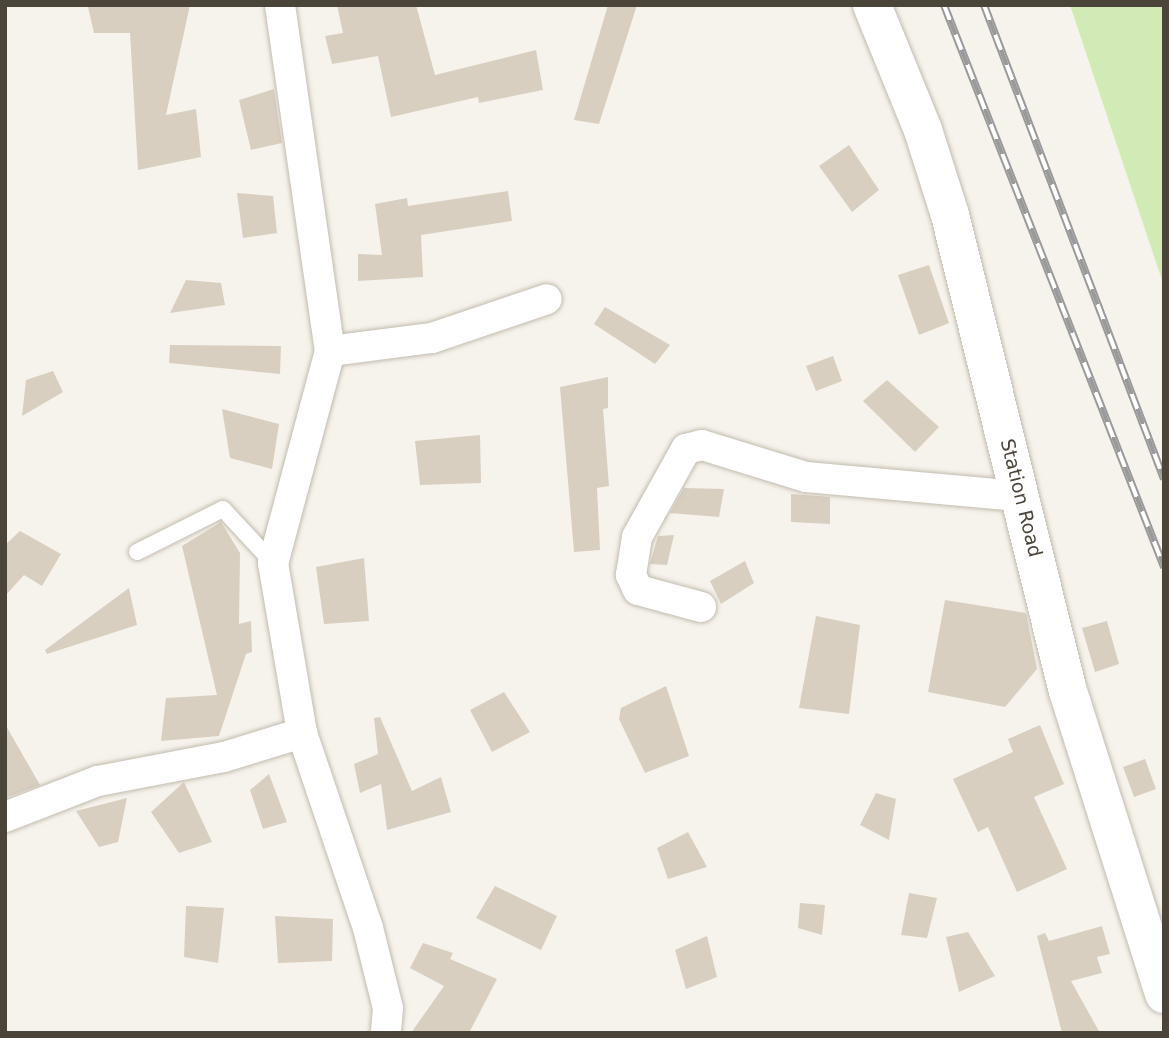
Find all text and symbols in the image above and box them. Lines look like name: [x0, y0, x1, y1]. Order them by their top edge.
street label: Station Road: [995, 436, 1047, 560]

